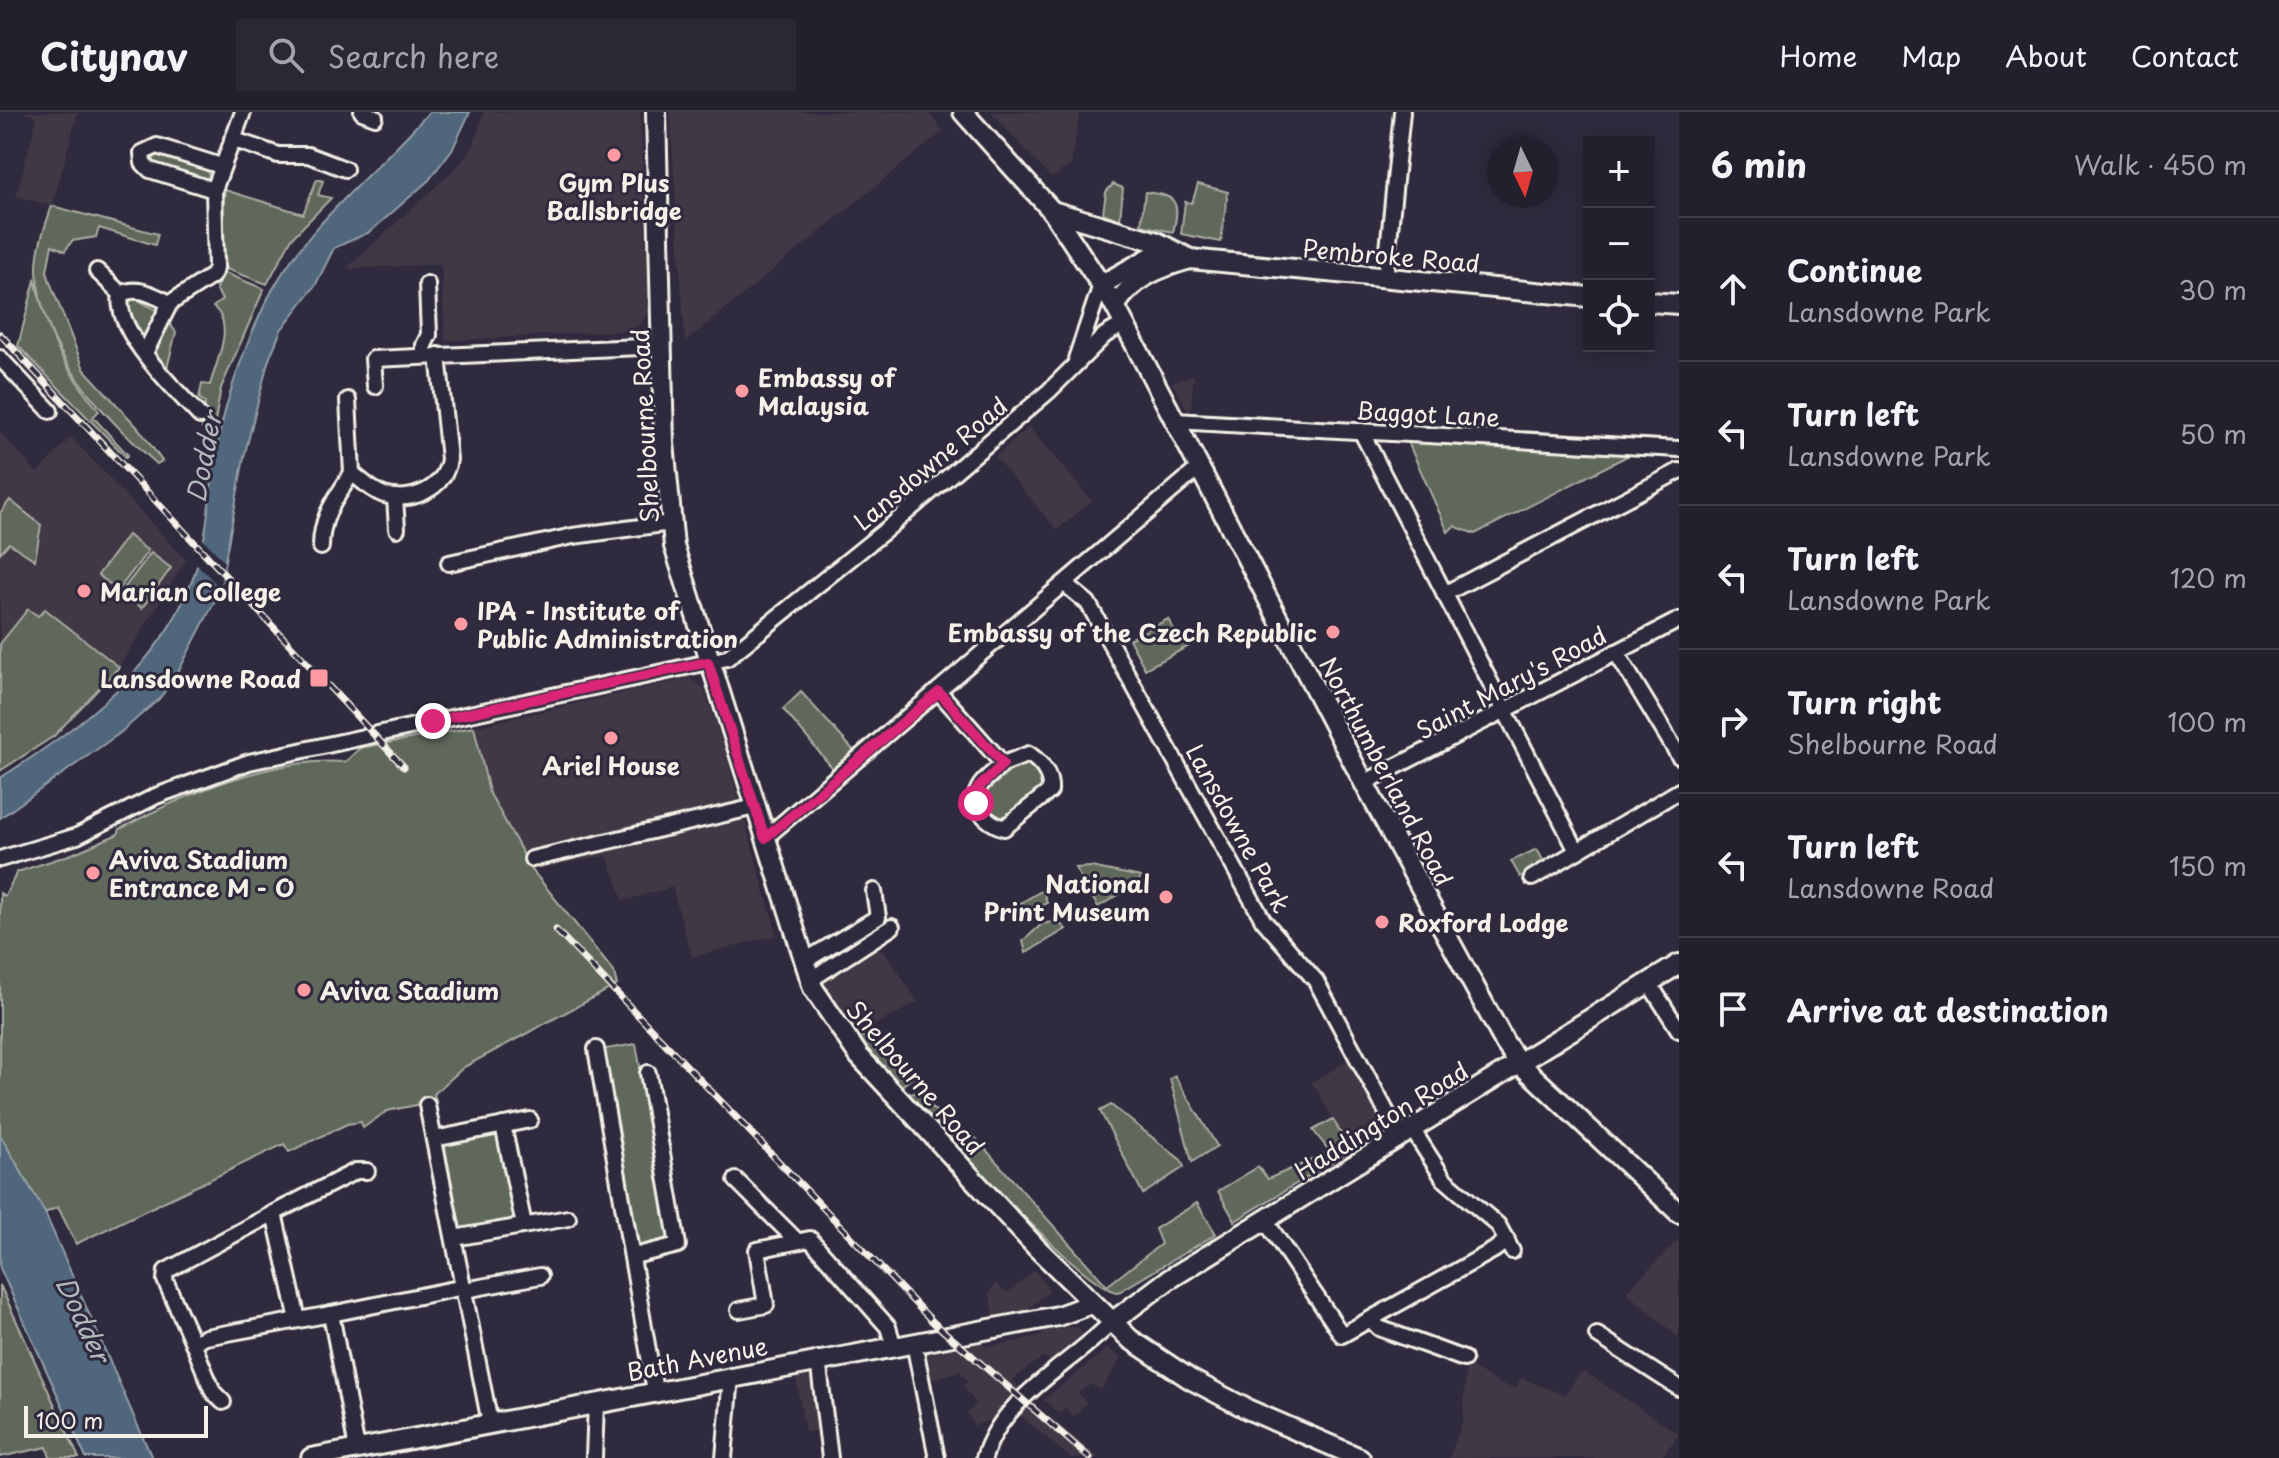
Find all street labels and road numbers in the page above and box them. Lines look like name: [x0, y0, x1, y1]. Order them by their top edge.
street label: Pembroke Road: [1301, 229, 1481, 281]
street label: Shelbourne Road: [621, 328, 667, 524]
street label: Lansdowne Road: [845, 388, 1015, 538]
street label: Baggot Lane: [1355, 391, 1501, 435]
street label: Saint Mary's Road: [1409, 617, 1613, 747]
street label: Northumberland Road: [1311, 650, 1463, 892]
street label: Lansdowne Park: [1178, 737, 1300, 919]
street label: Shelbourne Road: [839, 992, 993, 1162]
street label: Haddington Road: [1287, 1052, 1475, 1188]
street label: Bath Avenue: [624, 1327, 770, 1389]

